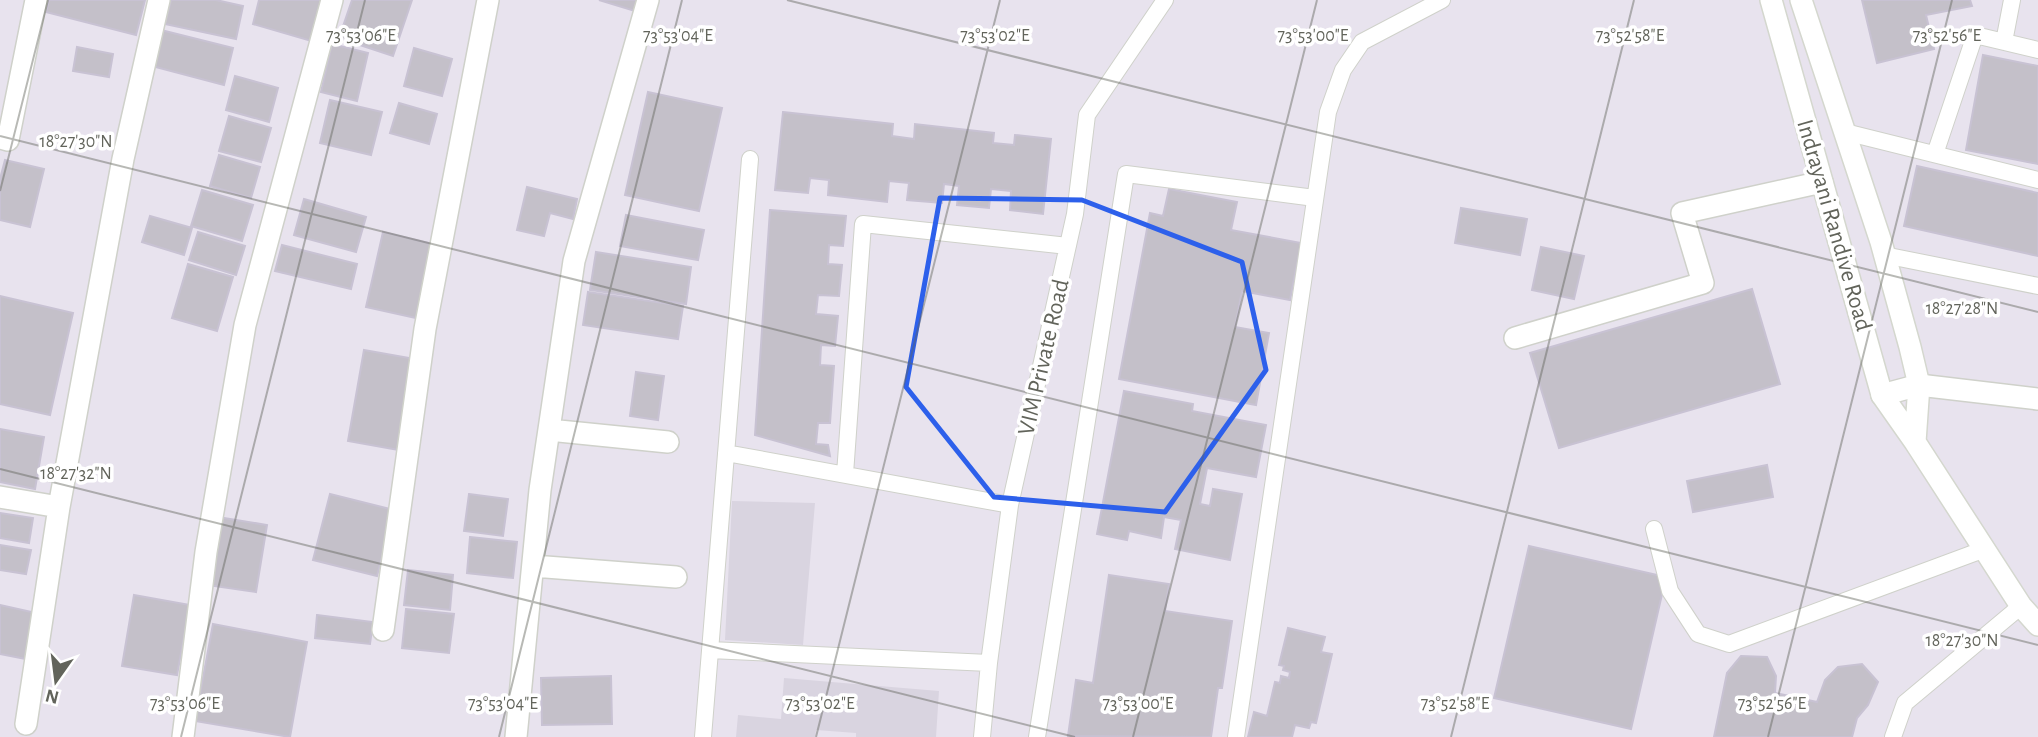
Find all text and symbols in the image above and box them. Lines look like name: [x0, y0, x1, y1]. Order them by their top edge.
text: 73°53'06"E: [326, 27, 396, 45]
text: 73°53'04"E: [643, 27, 713, 45]
text: 73°53'02"E: [960, 27, 1030, 45]
text: 73°53'00"E: [1278, 27, 1349, 45]
text: 73°52'58"E: [1596, 27, 1665, 45]
text: 73°52'56"E: [1913, 27, 1982, 45]
street label: Indrayani Randive Road: [1792, 117, 1876, 334]
text: 18°27'30"N: [40, 133, 112, 151]
street label: VIM Private Road: [1014, 277, 1074, 438]
text: 18°27'28"N: [1926, 300, 1998, 318]
text: 18°27'32"N: [40, 465, 112, 483]
text: 18°27'30"N: [1926, 632, 1998, 650]
north arrow: [21, 646, 91, 716]
text: N: [44, 685, 61, 707]
text: 73°53'06"E: [150, 695, 220, 713]
text: 73°53'04"E: [468, 695, 538, 713]
text: 73°53'02"E: [785, 695, 855, 713]
text: 73°53'00"E: [1103, 695, 1174, 713]
text: 73°52'58"E: [1421, 695, 1490, 713]
text: 73°52'56"E: [1738, 695, 1807, 713]

